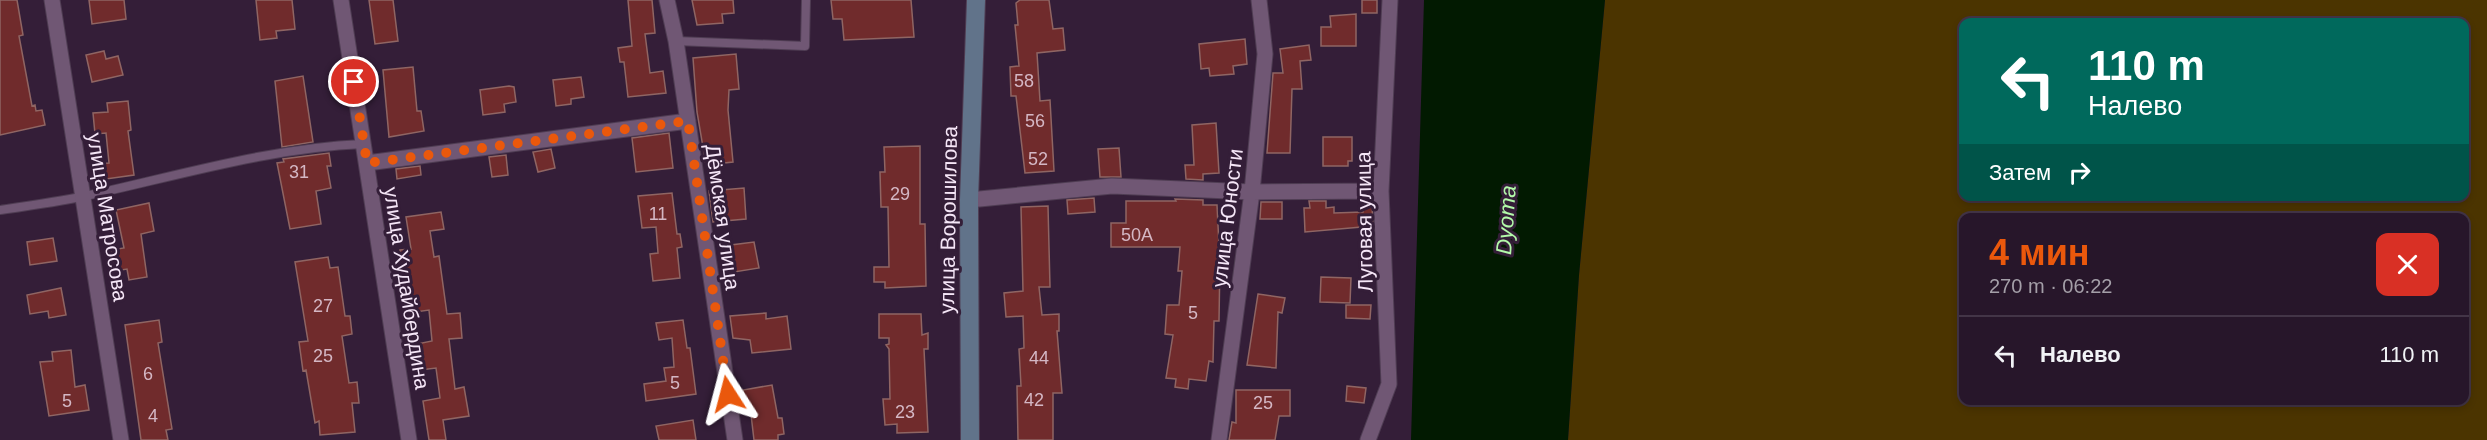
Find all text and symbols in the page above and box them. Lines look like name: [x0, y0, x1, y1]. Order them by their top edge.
icon: left: [1989, 42, 2067, 120]
text: 110 m: [2088, 42, 2205, 89]
pin: [328, 56, 379, 107]
icon: arrive: [337, 65, 370, 98]
house number: 58: [1014, 71, 1034, 91]
text: Налево: [2088, 91, 2182, 121]
house number: 56: [1025, 111, 1045, 131]
street label: улица Ворошилова: [935, 126, 961, 314]
street label: улица Матросова: [83, 131, 133, 303]
street label: Дёмская улица: [701, 143, 745, 292]
street label: улица Юности: [1207, 147, 1247, 289]
house number: 52: [1028, 149, 1048, 169]
street label: Луговая улица: [1351, 151, 1377, 293]
icon: right: [2063, 156, 2096, 189]
text: Затем: [1989, 160, 2051, 185]
house number: 31: [289, 162, 309, 182]
house number: 29: [890, 184, 910, 204]
water label: Dyoma: [1491, 184, 1521, 256]
street label: улица Худайбердина: [380, 185, 434, 391]
house number: 11: [649, 204, 667, 224]
house number: 50А: [1121, 225, 1153, 245]
text: 4 мин: [1989, 232, 2090, 273]
button: close: [2376, 233, 2439, 296]
text: 270 m · 06:22: [1989, 275, 2112, 297]
house number: 27: [313, 296, 333, 316]
house number: 5: [1188, 303, 1198, 323]
icon: left: [1989, 339, 2022, 372]
text: Налево: [2040, 342, 2121, 367]
text: 110 m: [2379, 342, 2439, 367]
house number: 25: [313, 346, 333, 366]
house number: 44: [1029, 348, 1049, 368]
position arrow: [696, 362, 760, 426]
house number: 6: [143, 364, 153, 384]
house number: 5: [670, 373, 680, 393]
house number: 42: [1024, 390, 1044, 410]
house number: 5: [62, 391, 72, 411]
house number: 25: [1253, 393, 1273, 413]
house number: 23: [895, 402, 915, 422]
house number: 4: [148, 406, 158, 426]

